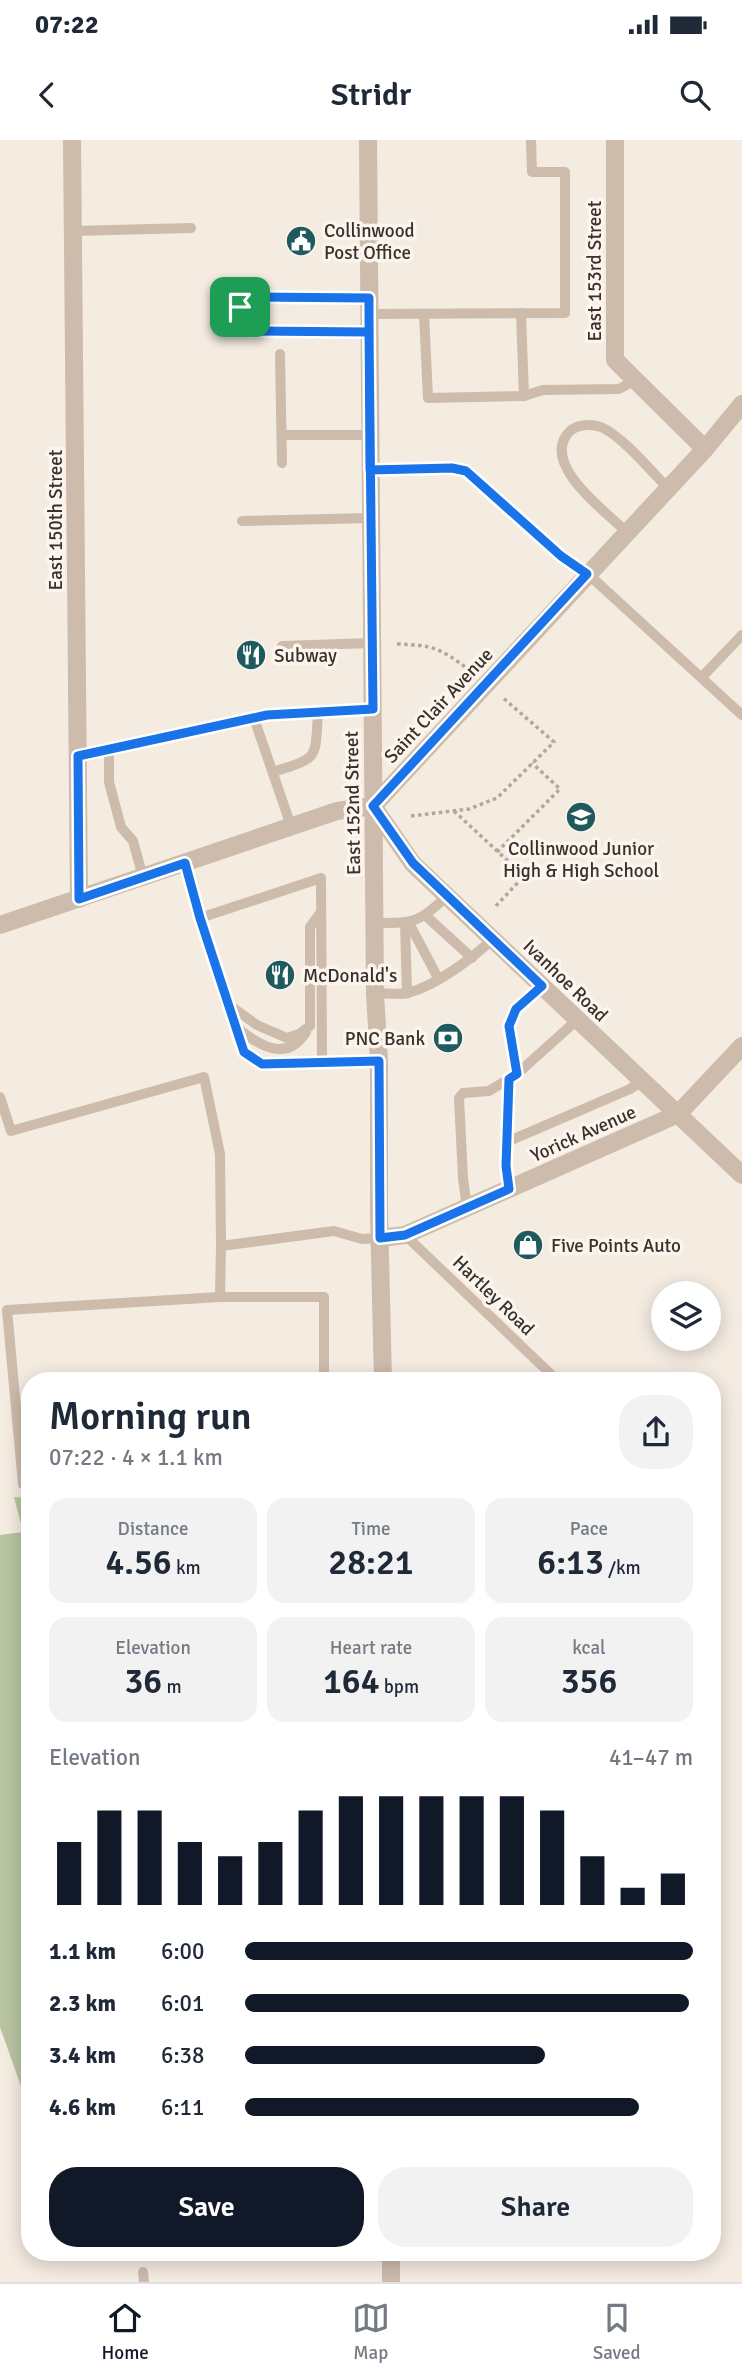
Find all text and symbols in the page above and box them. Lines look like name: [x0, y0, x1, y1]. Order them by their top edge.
text: 07:22: [35, 9, 99, 41]
text: Stridr: [331, 75, 411, 114]
icon: back: [28, 76, 66, 114]
icon: search: [676, 76, 714, 114]
street label: East 153rd Street: [583, 200, 607, 341]
place label: Collinwood Post Office: [324, 219, 415, 265]
public building icon: Collinwood Post Office: [284, 224, 318, 258]
pin: [210, 277, 270, 337]
icon: arrive: [221, 288, 259, 326]
street label: East 150th Street: [44, 449, 68, 590]
restaurant icon: Subway: [234, 638, 268, 672]
street label: Saint Clair Avenue: [379, 643, 498, 768]
place label: Subway: [274, 644, 337, 668]
street label: East 152nd Street: [340, 730, 366, 875]
school or university icon: Collinwood Junior High & High School: [564, 800, 598, 834]
place label: Collinwood Junior High & High School: [503, 837, 659, 883]
street label: Ivanhoe Road: [518, 934, 613, 1027]
restaurant icon: McDonald's: [263, 958, 297, 992]
place label: McDonald's: [303, 964, 397, 988]
bank icon: PNC Bank: [431, 1021, 465, 1055]
place label: PNC Bank: [345, 1027, 425, 1051]
street label: Yorick Avenue: [527, 1100, 640, 1168]
shop icon: Five Points Auto: [511, 1228, 545, 1262]
place label: Five Points Auto: [551, 1234, 681, 1258]
street label: Hartley Road: [447, 1251, 539, 1341]
map controls: [651, 1281, 721, 1351]
button: layers: [651, 1281, 721, 1351]
text: Morning run: [49, 1393, 252, 1440]
button: share: [619, 1395, 693, 1469]
text: 07:22 · 4 × 1.1 km: [49, 1443, 223, 1472]
text: Distance: [118, 1517, 188, 1541]
text: Time: [351, 1517, 391, 1541]
text: Pace: [570, 1517, 608, 1541]
text: 4.56: [105, 1541, 172, 1584]
text: 28:21: [328, 1541, 414, 1584]
text: 6:13: [537, 1541, 604, 1584]
text: km: [172, 1556, 201, 1580]
text: /km: [604, 1556, 641, 1580]
text: Elevation: [115, 1636, 191, 1660]
text: Heart rate: [330, 1636, 412, 1660]
text: kcal: [572, 1636, 606, 1660]
text: 36: [124, 1660, 162, 1703]
text: 164: [323, 1660, 380, 1703]
text: 356: [561, 1660, 617, 1703]
text: m: [162, 1675, 182, 1699]
text: bpm: [380, 1675, 419, 1699]
text: Elevation: [49, 1743, 141, 1772]
text: 41–47 m: [609, 1743, 693, 1772]
text: 1.1 km: [49, 1937, 116, 1966]
text: 6:00: [161, 1937, 204, 1966]
text: 2.3 km: [49, 1989, 116, 2018]
text: 6:01: [161, 1989, 204, 2018]
text: 3.4 km: [49, 2041, 116, 2070]
text: 6:38: [161, 2041, 204, 2070]
text: 4.6 km: [49, 2093, 116, 2122]
text: 6:11: [161, 2093, 204, 2122]
button: Save: [49, 2167, 364, 2247]
button: Share: [378, 2167, 693, 2247]
tab: Home: [101, 2299, 149, 2365]
tab: Map: [352, 2299, 390, 2365]
tab: Saved: [593, 2299, 641, 2365]

